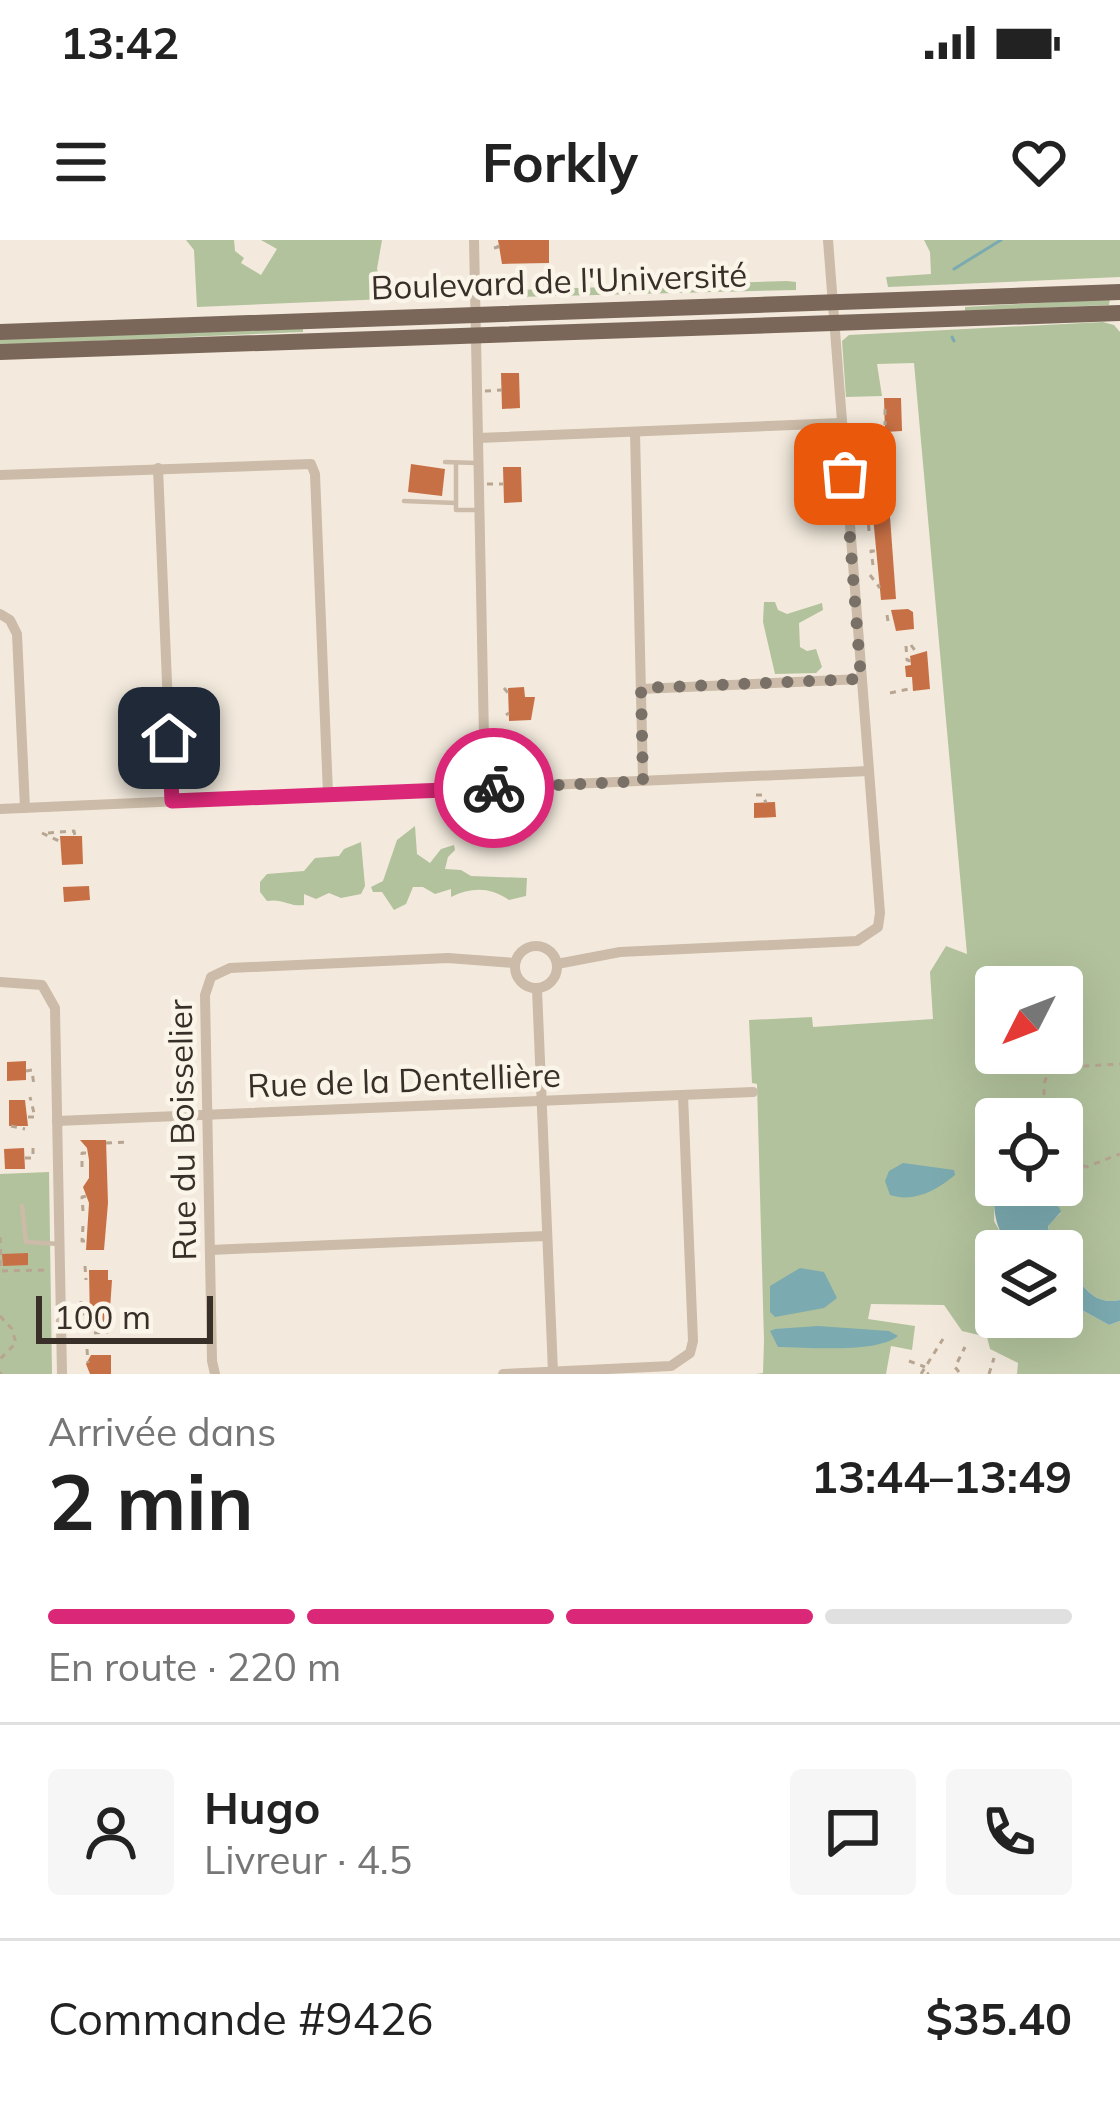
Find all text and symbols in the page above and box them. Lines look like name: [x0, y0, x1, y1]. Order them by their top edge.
text: 13:42: [60, 14, 179, 70]
text: Forkly: [482, 128, 638, 196]
icon: menu: [48, 129, 114, 195]
icon: heart: [1006, 129, 1072, 195]
street label: Boulevard de l'Université: [370, 253, 748, 308]
pin: [794, 423, 896, 525]
icon: bag: [812, 441, 878, 507]
pin: [118, 687, 220, 789]
icon: home: [136, 705, 202, 771]
courier: [434, 728, 554, 848]
icon: bike: [461, 755, 527, 821]
north arrow: [975, 966, 1083, 1074]
map controls: [975, 966, 1083, 1338]
street label: Rue du Boisselier: [159, 999, 204, 1261]
street label: Rue de la Dentellière: [247, 1054, 561, 1105]
button: locate: [975, 1098, 1083, 1206]
button: layers: [975, 1230, 1083, 1338]
scale bar: [36, 1290, 213, 1343]
text: 100 m: [54, 1296, 151, 1337]
text: Arrivée dans: [48, 1407, 276, 1456]
text: 13:44–13:49: [811, 1448, 1072, 1504]
text: 2 min: [48, 1452, 254, 1550]
text: En route · 220 m: [48, 1642, 341, 1691]
button: person: [48, 1769, 174, 1895]
button: chat: [790, 1769, 916, 1895]
button: phone: [946, 1769, 1072, 1895]
text: Hugo: [204, 1779, 320, 1835]
text: Livreur · 4.5: [204, 1835, 412, 1884]
text: Commande #9426: [48, 1990, 434, 2046]
text: $35.40: [926, 1990, 1072, 2046]

